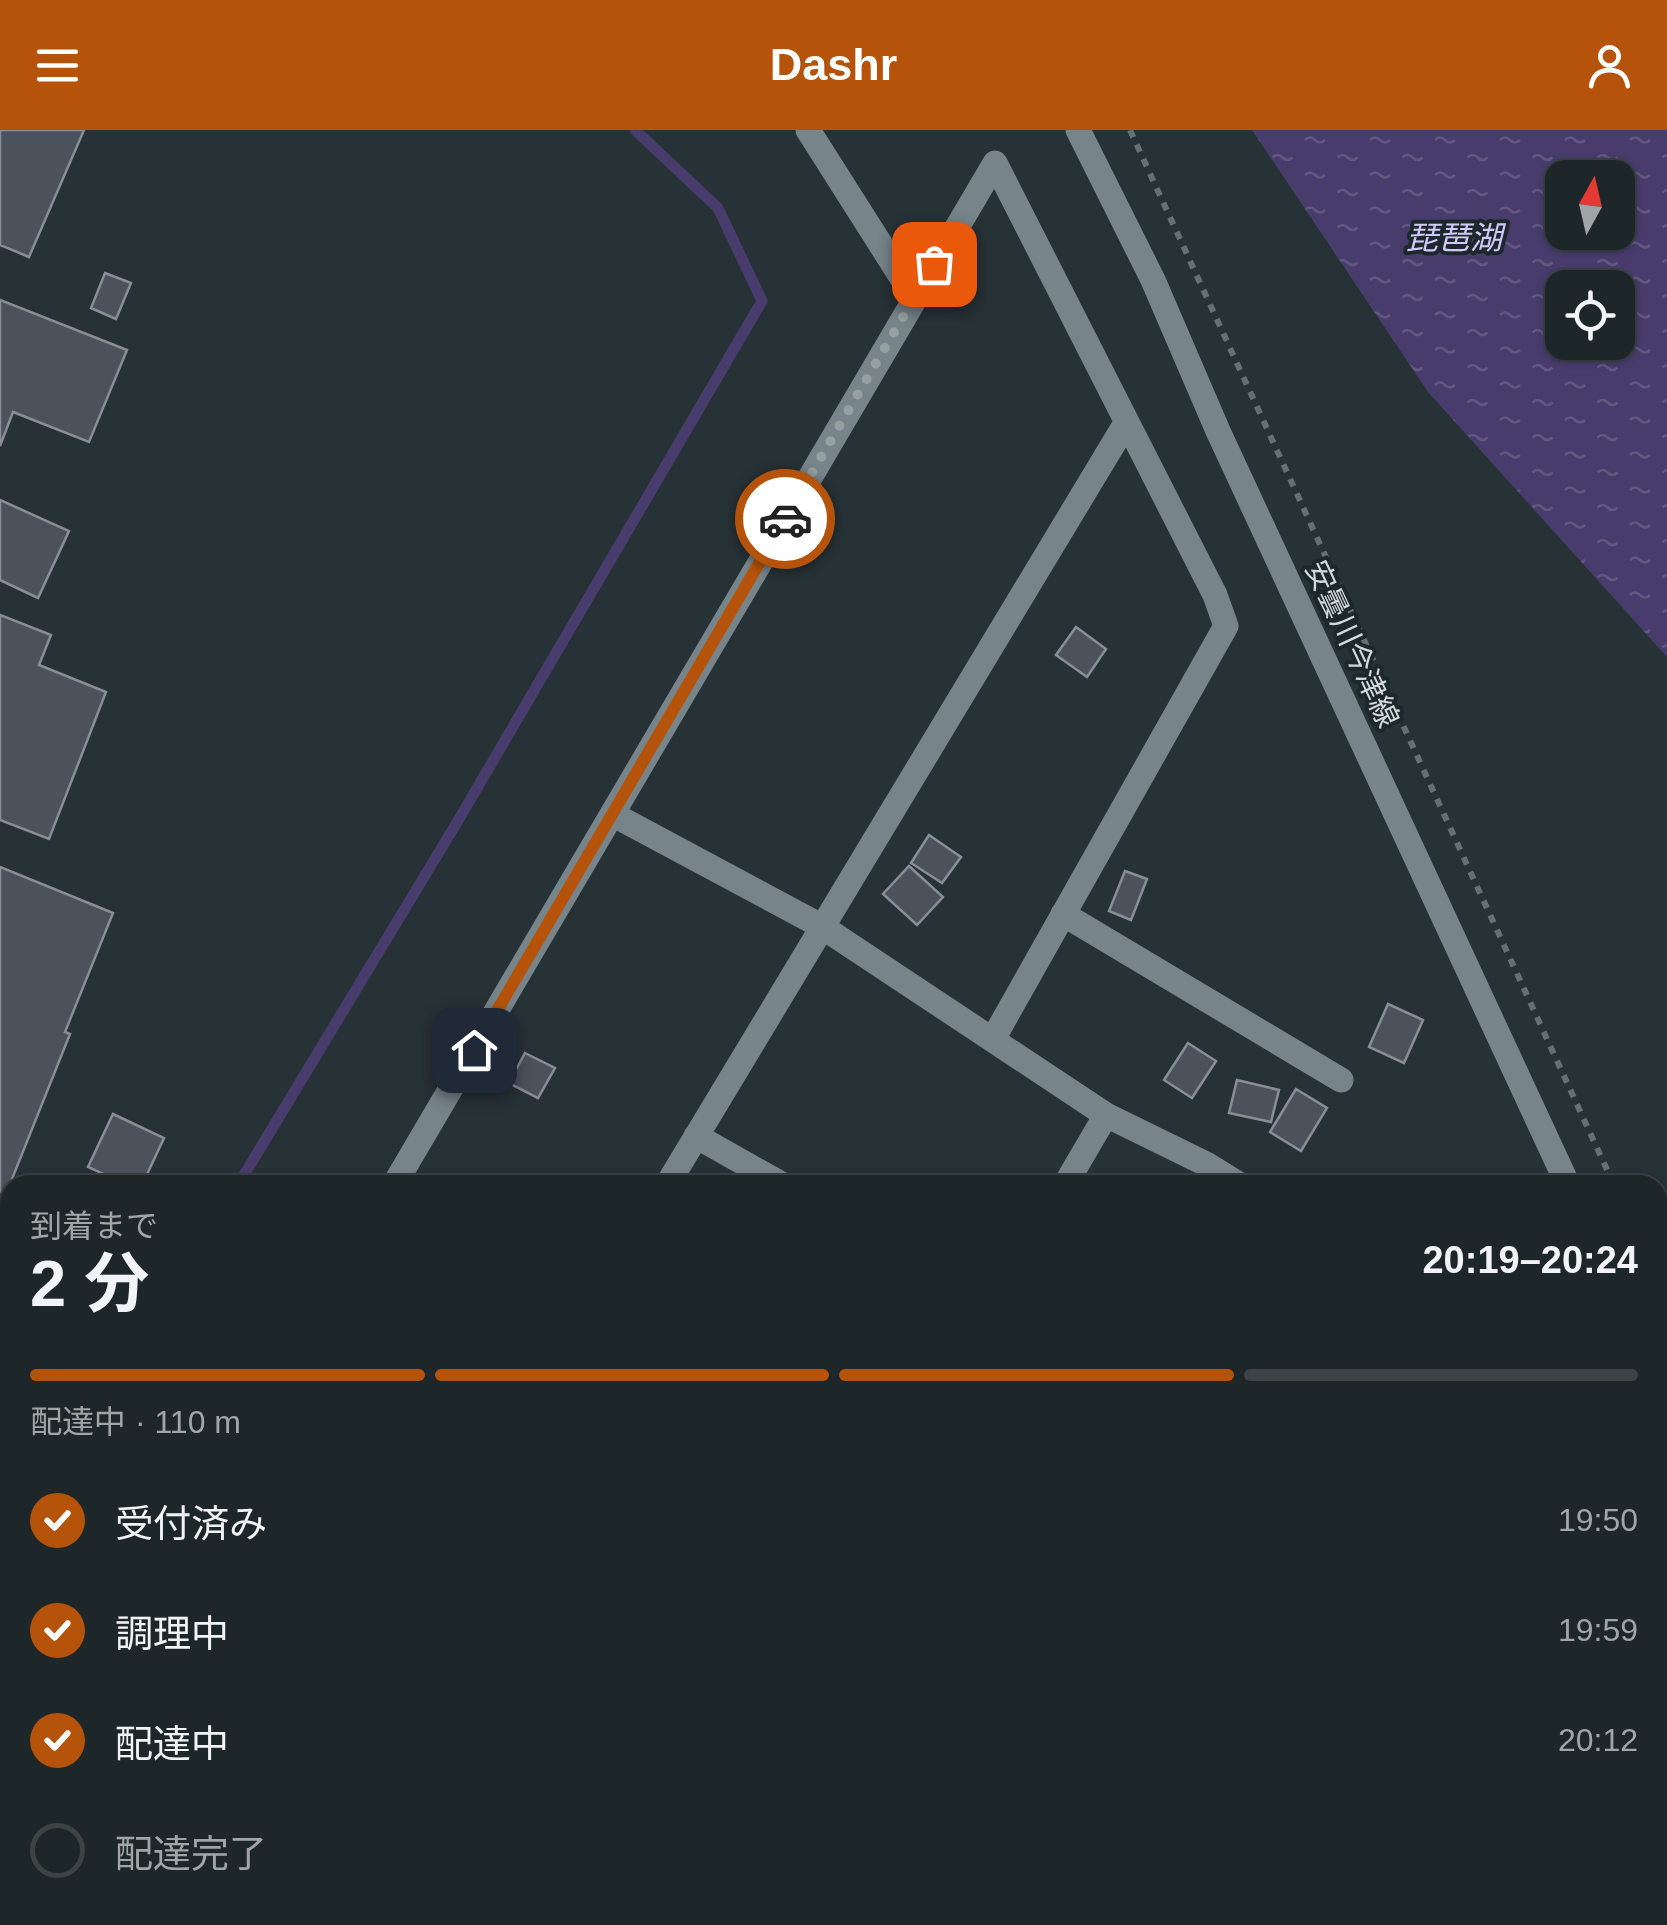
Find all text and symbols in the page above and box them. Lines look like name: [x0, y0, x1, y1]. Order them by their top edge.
icon: menu: [30, 38, 85, 93]
icon: person: [1582, 38, 1637, 93]
text: Dashr: [770, 39, 897, 90]
north arrow: [1545, 160, 1635, 250]
map controls: [1545, 160, 1635, 360]
water label: 琵琶湖: [1406, 220, 1507, 256]
pin: [892, 222, 977, 307]
icon: bag: [907, 237, 962, 292]
button: locate: [1545, 270, 1635, 360]
courier: [735, 469, 835, 569]
icon: car: [758, 492, 813, 547]
street label: 安曇川今津線: [1299, 555, 1405, 732]
pin: [432, 1008, 517, 1093]
icon: home: [447, 1023, 502, 1078]
text: 到着まで: [30, 1208, 158, 1244]
text: 20:19–20:24: [1422, 1239, 1638, 1281]
text: 2 分: [30, 1247, 149, 1320]
text: 配達中 · 110 m: [30, 1404, 241, 1440]
icon: check: [30, 1493, 85, 1548]
text: 19:50: [1558, 1502, 1638, 1538]
text: 受付済み: [115, 1503, 267, 1545]
icon: check: [30, 1603, 85, 1658]
text: 19:59: [1558, 1612, 1638, 1648]
text: 調理中: [115, 1613, 229, 1655]
icon: check: [30, 1713, 85, 1768]
text: 20:12: [1558, 1722, 1638, 1758]
text: 配達中: [115, 1723, 229, 1765]
text: 配達完了: [115, 1833, 267, 1875]

